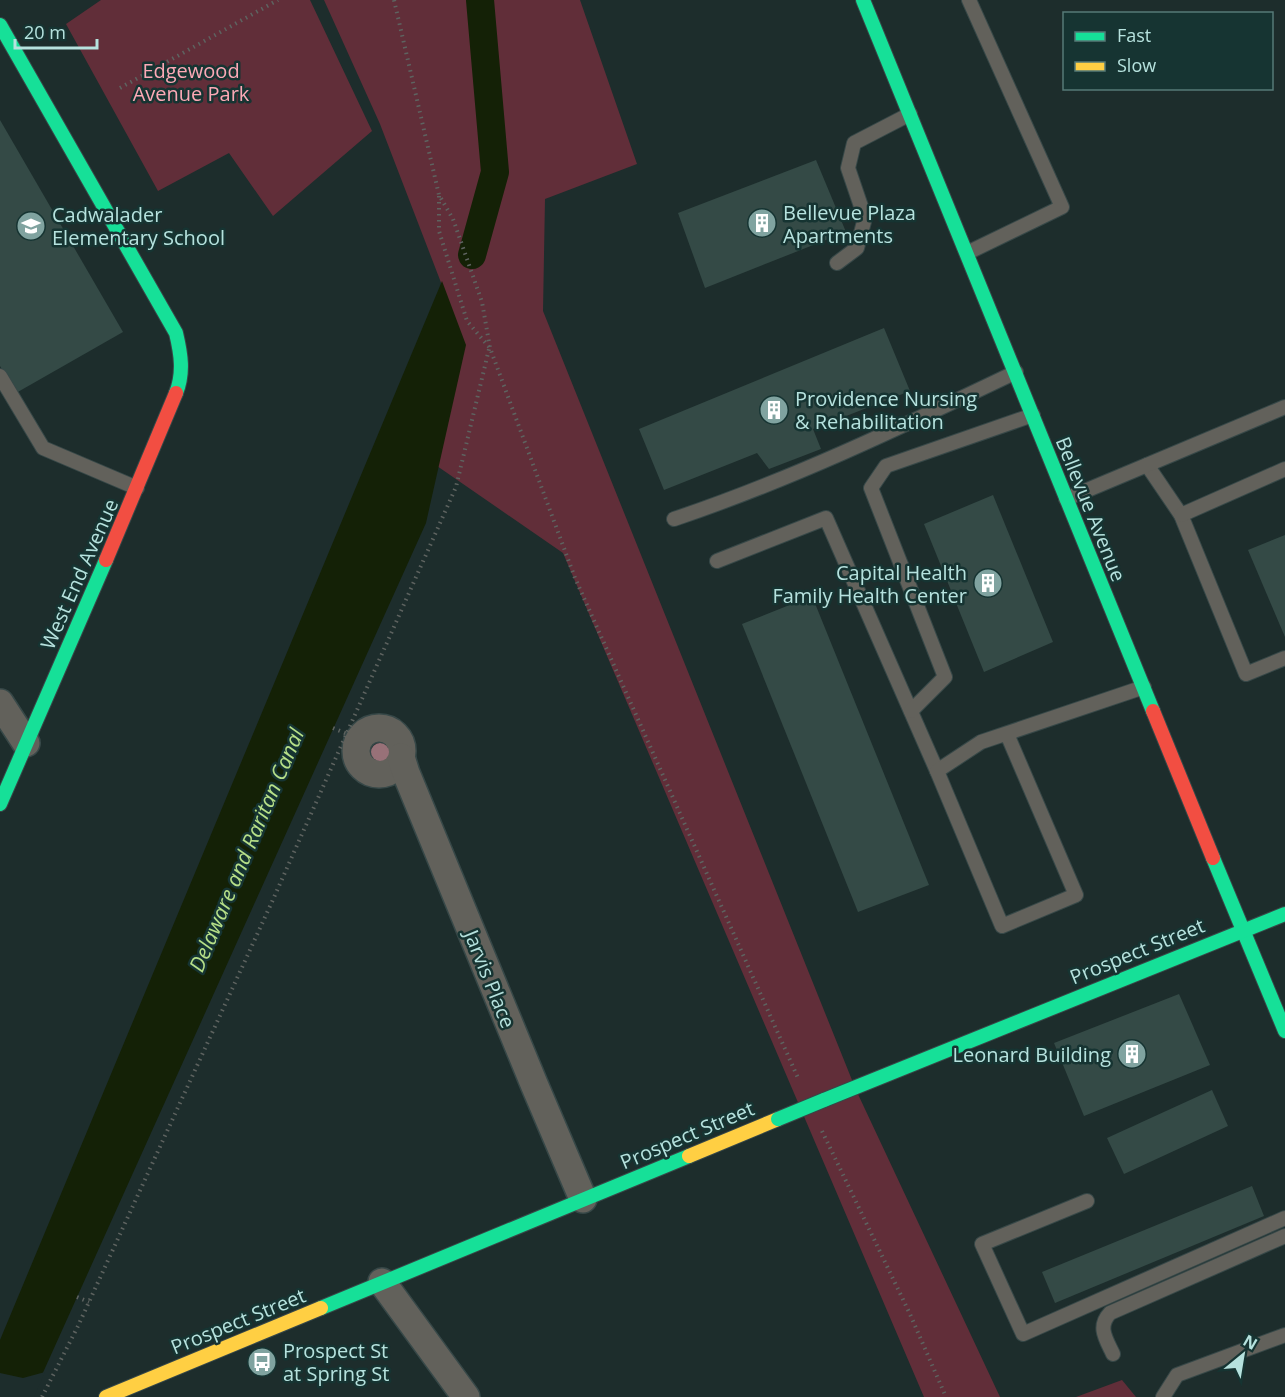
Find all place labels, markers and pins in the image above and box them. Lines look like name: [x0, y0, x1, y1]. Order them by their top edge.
place label: Bellevue Plaza Apartments: [783, 199, 916, 249]
place label: Cadwalader Elementary School: [52, 201, 225, 251]
building icon: Bellevue Plaza Apartments: [746, 207, 778, 239]
school or university icon: Cadwalader Elementary School: [15, 210, 47, 242]
place label: Providence Nursing & Rehabilitation: [795, 385, 977, 435]
building icon: Providence Nursing & Rehabilitation: [758, 394, 790, 426]
place label: Capital Health Family Health Center: [772, 559, 967, 609]
building icon: Capital Health Family Health Center: [972, 567, 1004, 599]
building icon: Leonard Building: [1116, 1038, 1148, 1070]
place label: Leonard Building: [953, 1041, 1111, 1068]
place label: Prospect St at Spring St: [283, 1337, 389, 1387]
bus stop icon: Prospect St at Spring St: [246, 1346, 278, 1378]

